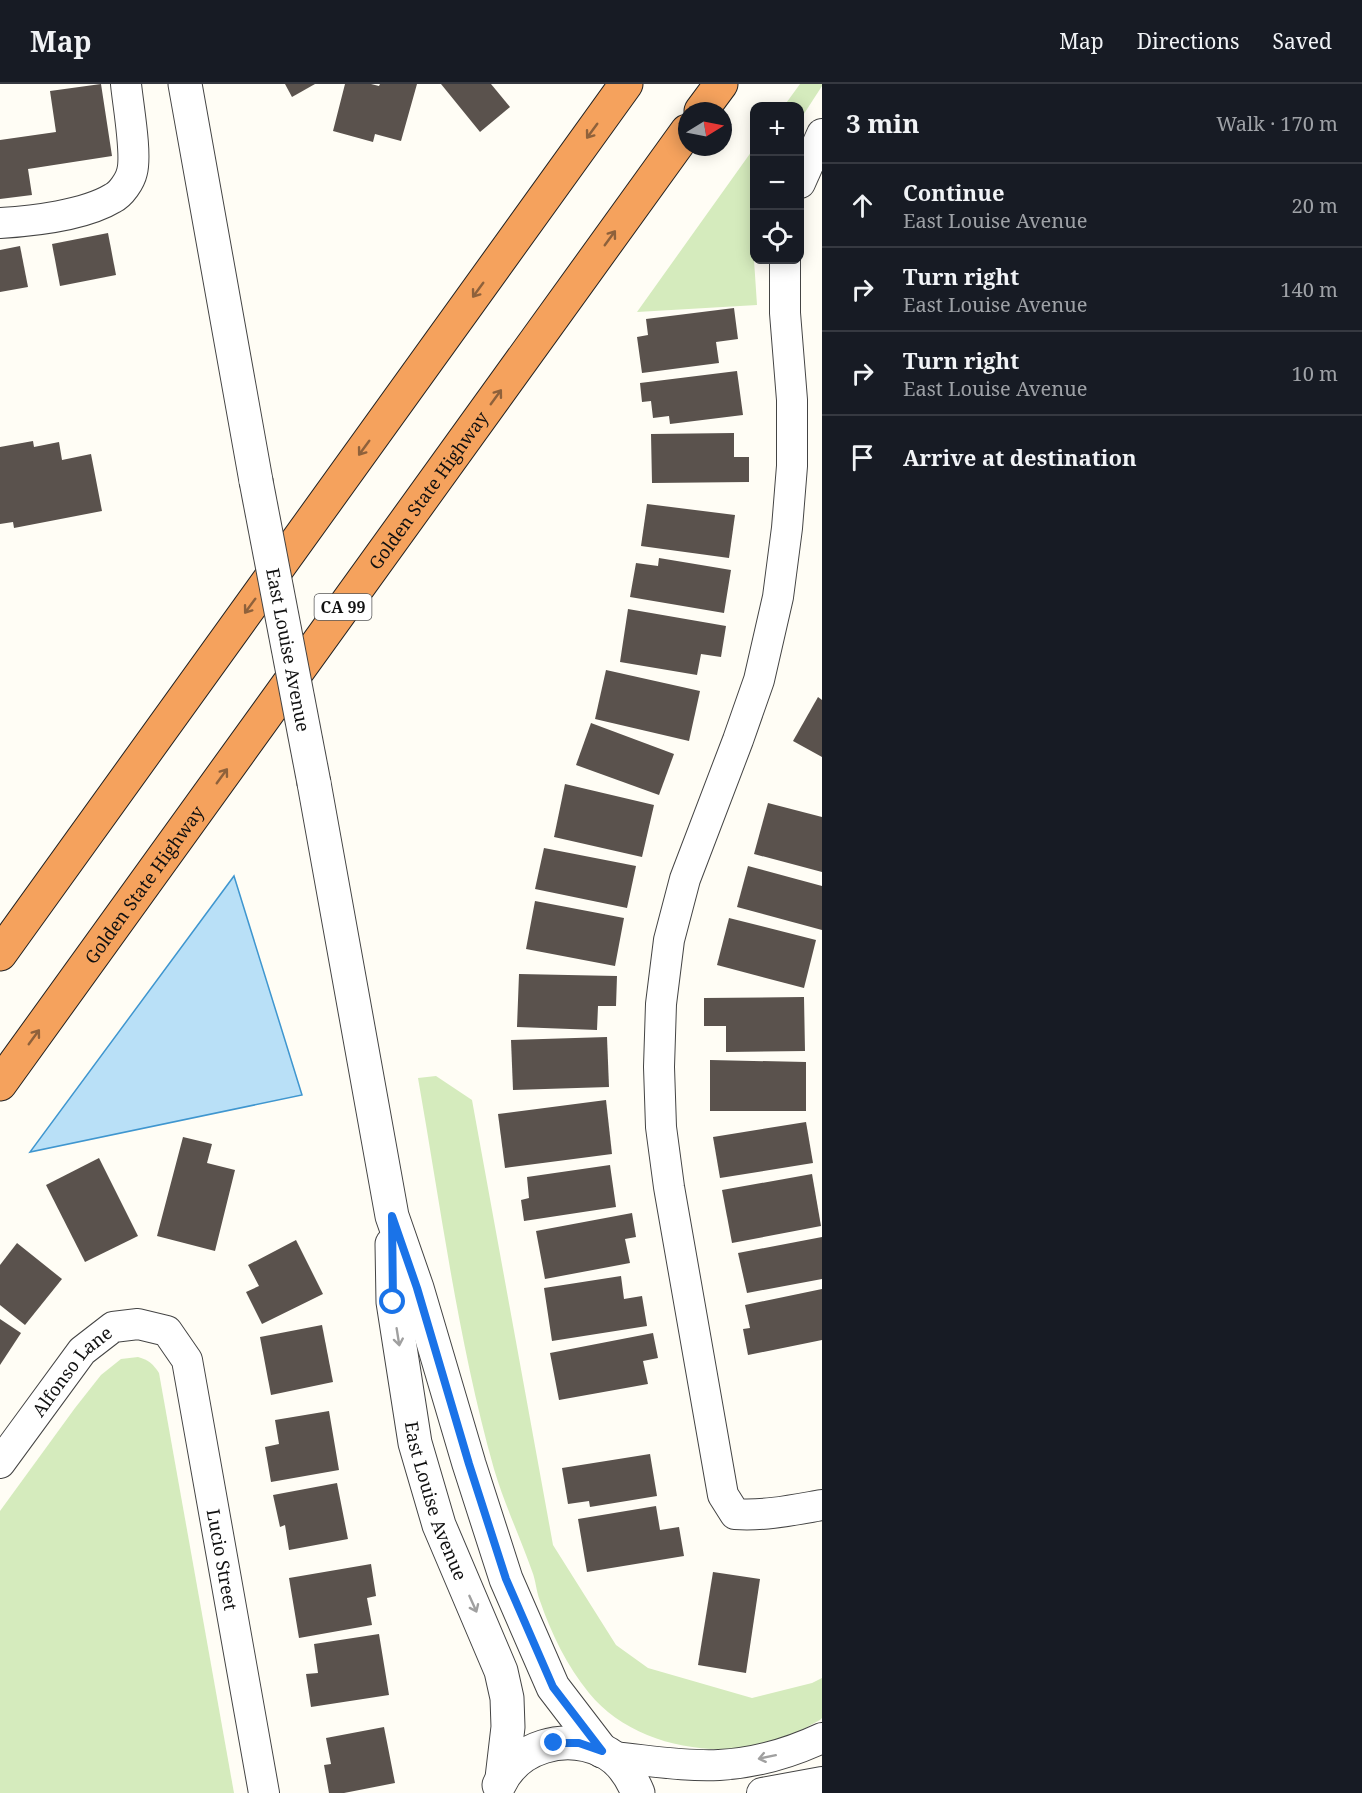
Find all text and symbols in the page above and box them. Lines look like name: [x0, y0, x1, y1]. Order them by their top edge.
text: Map: [30, 22, 92, 60]
text: Map: [1059, 27, 1104, 55]
text: Directions: [1137, 27, 1239, 55]
text: Saved: [1272, 27, 1332, 55]
north arrow: [678, 102, 732, 156]
map controls: [750, 102, 804, 264]
button: +: [750, 102, 804, 156]
text: 3 min: [846, 105, 920, 141]
text: Walk · 170 m: [1216, 110, 1338, 137]
one-way arrow: [585, 123, 598, 139]
button: −: [750, 156, 804, 210]
text: Continue: [903, 177, 1005, 207]
icon: ahead: [846, 189, 879, 222]
text: 20 m: [1292, 192, 1338, 219]
text: East Louise Avenue: [903, 207, 1087, 234]
button: locate: [750, 210, 804, 264]
one-way arrow: [603, 231, 616, 247]
text: Turn right: [903, 261, 1019, 291]
icon: right: [846, 273, 879, 306]
text: 140 m: [1280, 276, 1338, 303]
one-way arrow: [472, 281, 484, 297]
text: East Louise Avenue: [903, 291, 1087, 318]
text: Turn right: [903, 345, 1019, 375]
icon: right: [846, 357, 879, 390]
text: 10 m: [1292, 360, 1338, 387]
text: East Louise Avenue: [903, 375, 1087, 402]
one-way arrow: [489, 389, 502, 405]
street label: Golden State Highway: [363, 406, 494, 574]
one-way arrow: [358, 440, 370, 456]
icon: arrive: [846, 441, 879, 474]
text: Arrive at destination: [903, 442, 1137, 472]
street label: East Louise Avenue: [261, 566, 316, 734]
road number: CA 99: [314, 594, 372, 620]
one-way arrow: [244, 598, 256, 614]
one-way arrow: [216, 769, 228, 785]
street label: Golden State Highway: [79, 800, 209, 968]
one-way arrow: [28, 1029, 40, 1045]
route start: [379, 1288, 405, 1314]
street label: Alfonso Lane: [26, 1320, 117, 1421]
one-way arrow: [393, 1326, 404, 1346]
street label: East Louise Avenue: [400, 1420, 473, 1584]
street label: Lucio Street: [202, 1507, 243, 1612]
one-way arrow: [468, 1594, 479, 1612]
route end: [540, 1729, 566, 1755]
one-way arrow: [758, 1752, 777, 1764]

